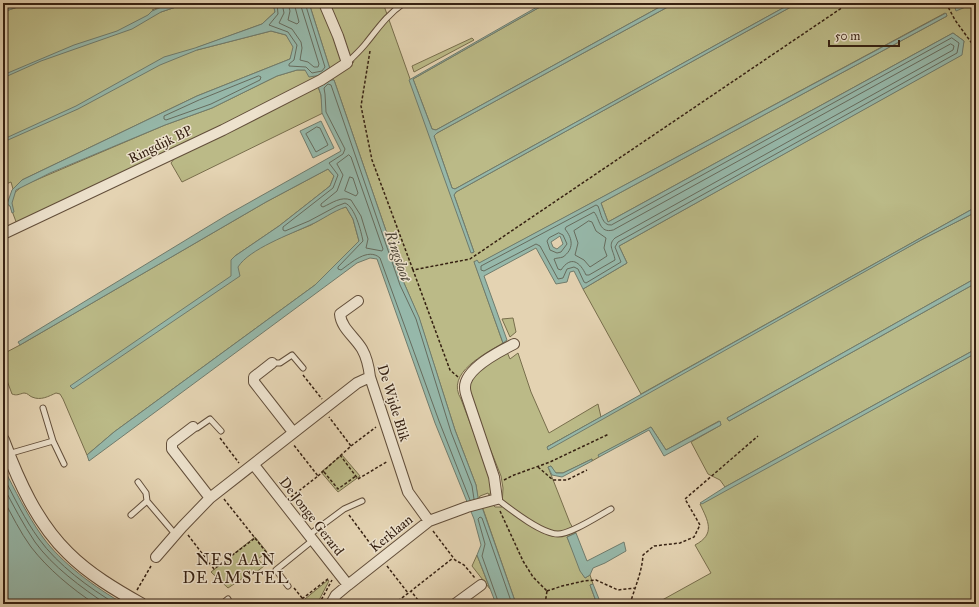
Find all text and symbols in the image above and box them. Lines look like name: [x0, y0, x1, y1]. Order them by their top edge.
scale bar: [829, 22, 899, 48]
text: 50 m: [835, 29, 860, 43]
street label: Ringdijk BP: [126, 122, 195, 167]
water label: Ringsloot: [381, 227, 415, 285]
street label: De Wijde Blik: [374, 363, 413, 444]
street label: De Jonge Gerard: [275, 474, 347, 560]
street label: Kerklaan: [366, 511, 417, 556]
district label: NES AAN DE AMSTEL: [182, 550, 290, 587]

